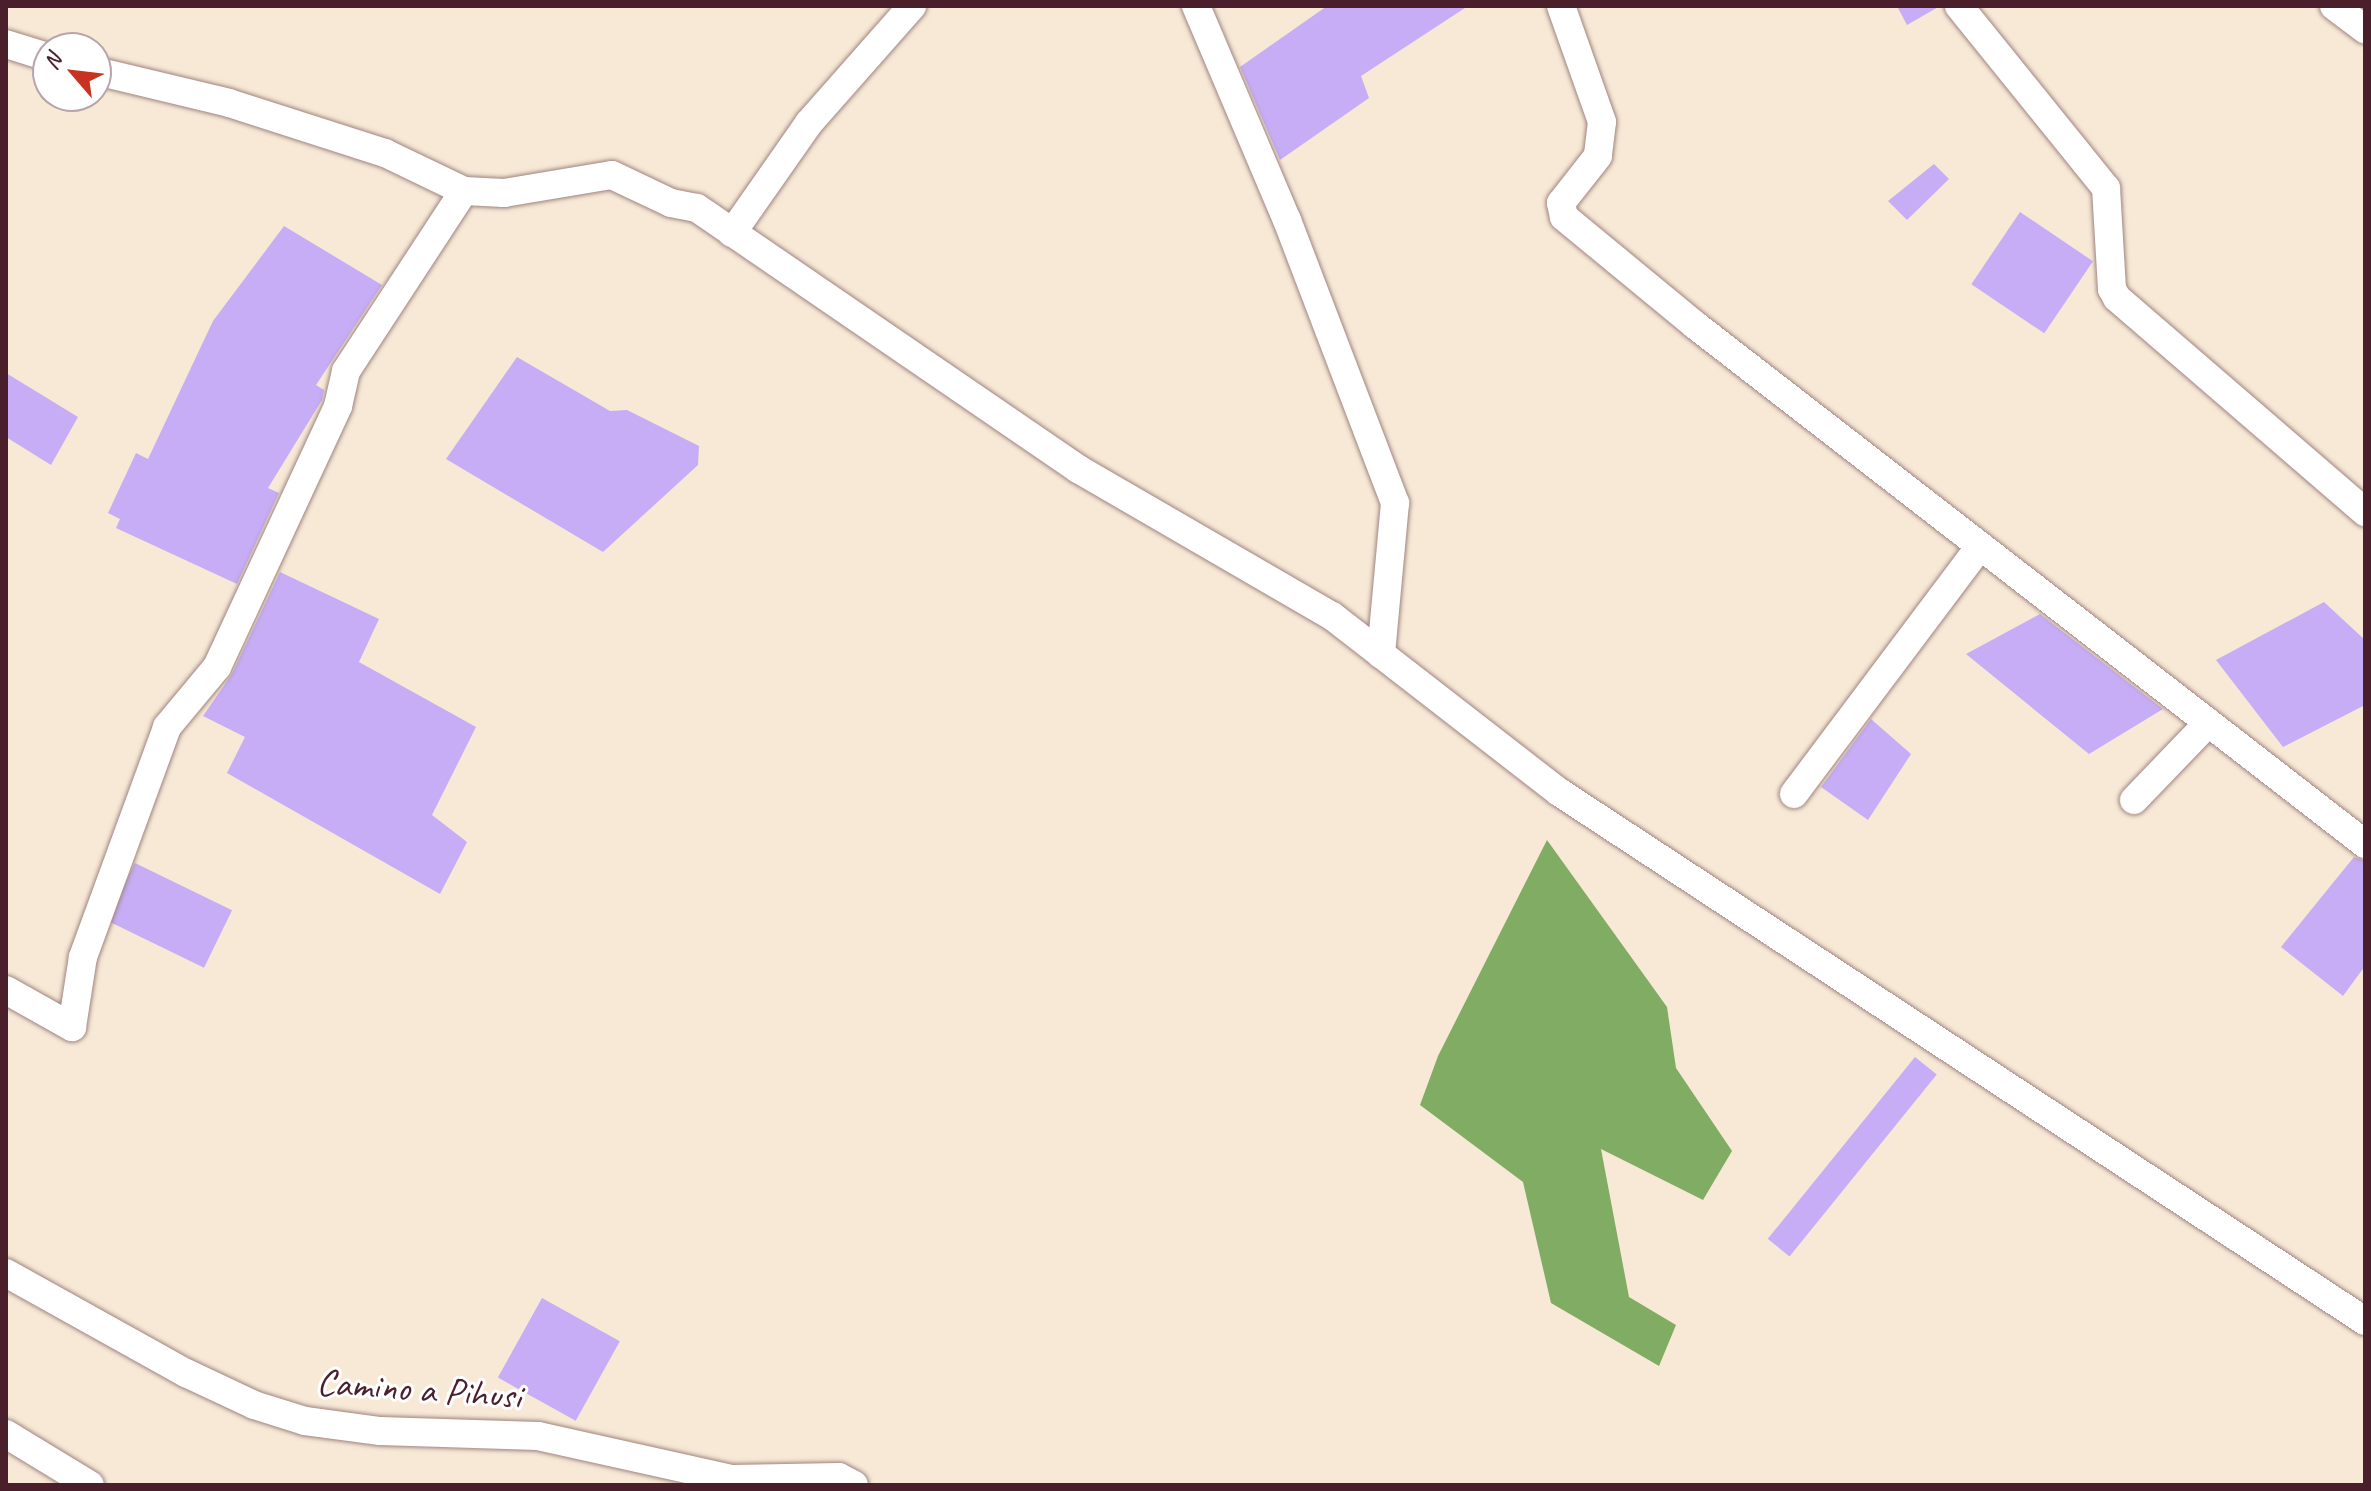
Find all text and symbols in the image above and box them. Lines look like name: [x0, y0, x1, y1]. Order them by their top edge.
north arrow: [32, 32, 112, 112]
text: N: [37, 49, 68, 74]
street label: Camino a Pihusi: [315, 1359, 523, 1419]

